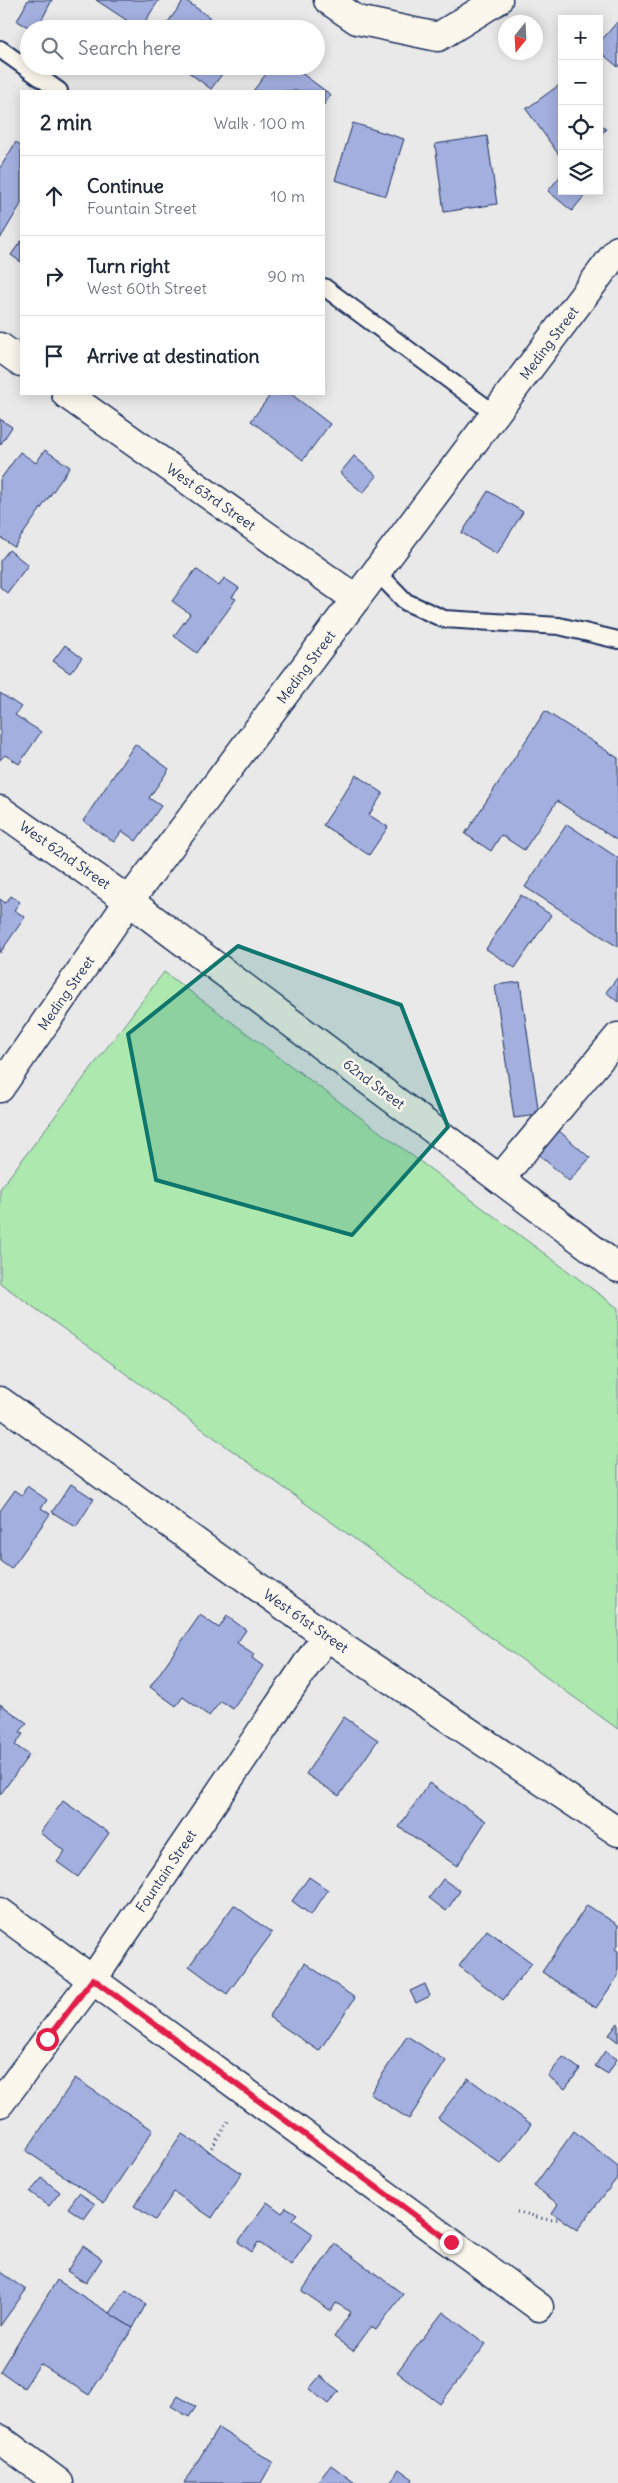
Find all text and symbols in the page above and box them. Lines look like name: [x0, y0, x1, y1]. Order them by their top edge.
north arrow: [498, 15, 543, 60]
map controls: [558, 15, 603, 195]
button: +: [558, 15, 603, 60]
search box: [20, 20, 325, 75]
icon: search: [38, 34, 66, 62]
text: Search here: [78, 36, 181, 60]
button: −: [558, 60, 603, 105]
button: locate: [558, 105, 603, 150]
text: 2 min: [40, 109, 92, 136]
text: Walk · 100 m: [214, 113, 305, 133]
button: layers: [558, 150, 603, 195]
text: Continue: [87, 174, 164, 198]
icon: ahead: [40, 182, 68, 210]
text: 10 m: [270, 186, 305, 206]
text: Fountain Street: [87, 198, 197, 218]
text: Turn right: [87, 254, 170, 278]
icon: right: [40, 262, 68, 290]
text: 90 m: [267, 266, 305, 286]
text: West 60th Street: [87, 278, 207, 298]
street label: Meding Street: [516, 303, 582, 383]
icon: arrive: [40, 342, 68, 370]
text: Arrive at destination: [87, 344, 260, 368]
street label: West 63rd Street: [163, 460, 259, 535]
street label: Meding Street: [273, 627, 339, 707]
street label: West 62nd Street: [16, 817, 114, 893]
street label: Meding Street: [34, 952, 98, 1034]
street label: 62nd Street: [340, 1055, 409, 1113]
street label: West 61st Street: [260, 1585, 352, 1657]
street label: Fountain Street: [132, 1826, 200, 1916]
route start: [36, 2028, 59, 2051]
route end: [440, 2231, 463, 2254]

